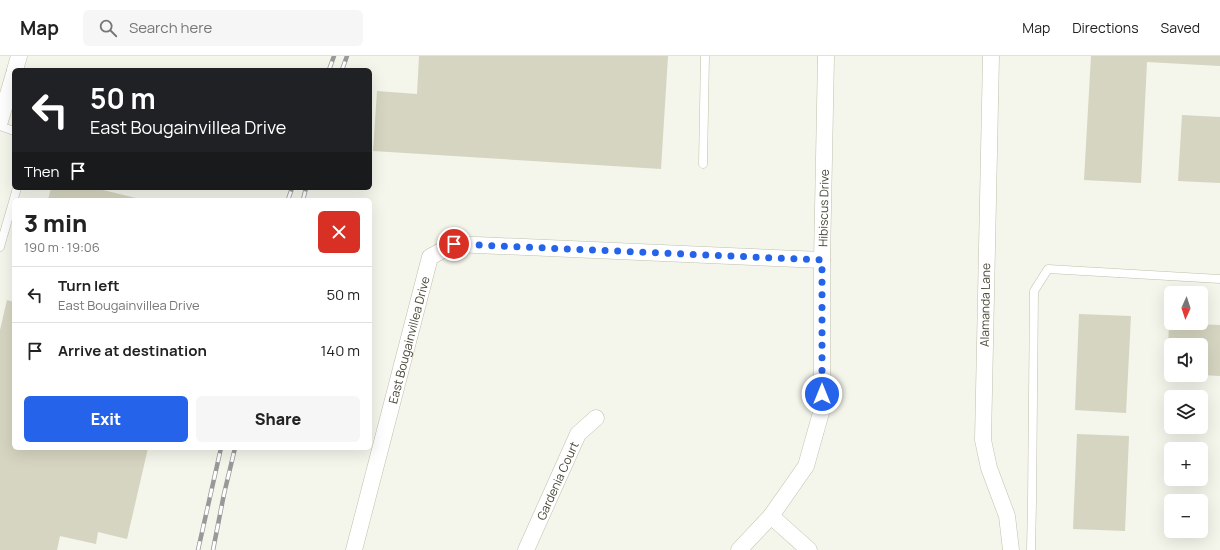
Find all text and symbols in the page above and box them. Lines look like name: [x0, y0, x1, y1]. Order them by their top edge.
search box: [83, 10, 363, 46]
text: Map: [20, 15, 59, 41]
icon: search: [97, 17, 119, 39]
text: Search here: [129, 17, 212, 38]
text: Map: [1022, 18, 1050, 37]
text: Directions: [1072, 18, 1139, 37]
text: Saved: [1161, 18, 1200, 37]
text: 50 m: [90, 79, 156, 117]
icon: left: [24, 84, 76, 136]
text: East Bougainvillea Drive: [90, 115, 286, 139]
icon: arrive: [67, 160, 89, 182]
text: Then: [24, 161, 59, 182]
street label: Hibiscus Drive: [814, 169, 832, 247]
text: 3 min: [24, 206, 87, 239]
button: close: [318, 211, 360, 253]
pin: [437, 227, 471, 261]
icon: arrive: [443, 233, 465, 255]
text: 190 m · 19:06: [24, 238, 100, 256]
street label: Alamanda Lane: [976, 263, 994, 347]
street label: East Bougainvillea Drive: [384, 274, 433, 405]
text: Turn left: [58, 275, 120, 296]
icon: left: [24, 284, 46, 306]
text: 50 m: [326, 284, 360, 305]
north arrow: [1164, 286, 1208, 330]
map controls: [1164, 286, 1208, 538]
text: East Bougainvillea Drive: [58, 296, 200, 314]
button: sound: [1164, 338, 1208, 382]
icon: arrive: [24, 340, 46, 362]
text: Arrive at destination: [58, 340, 207, 361]
text: 140 m: [320, 340, 360, 361]
position arrow: [801, 373, 843, 415]
button: layers: [1164, 390, 1208, 434]
button: Exit: [24, 396, 188, 442]
button: Share: [196, 396, 360, 442]
street label: Gardenia Court: [532, 439, 582, 523]
button: +: [1164, 442, 1208, 486]
button: −: [1164, 494, 1208, 538]

